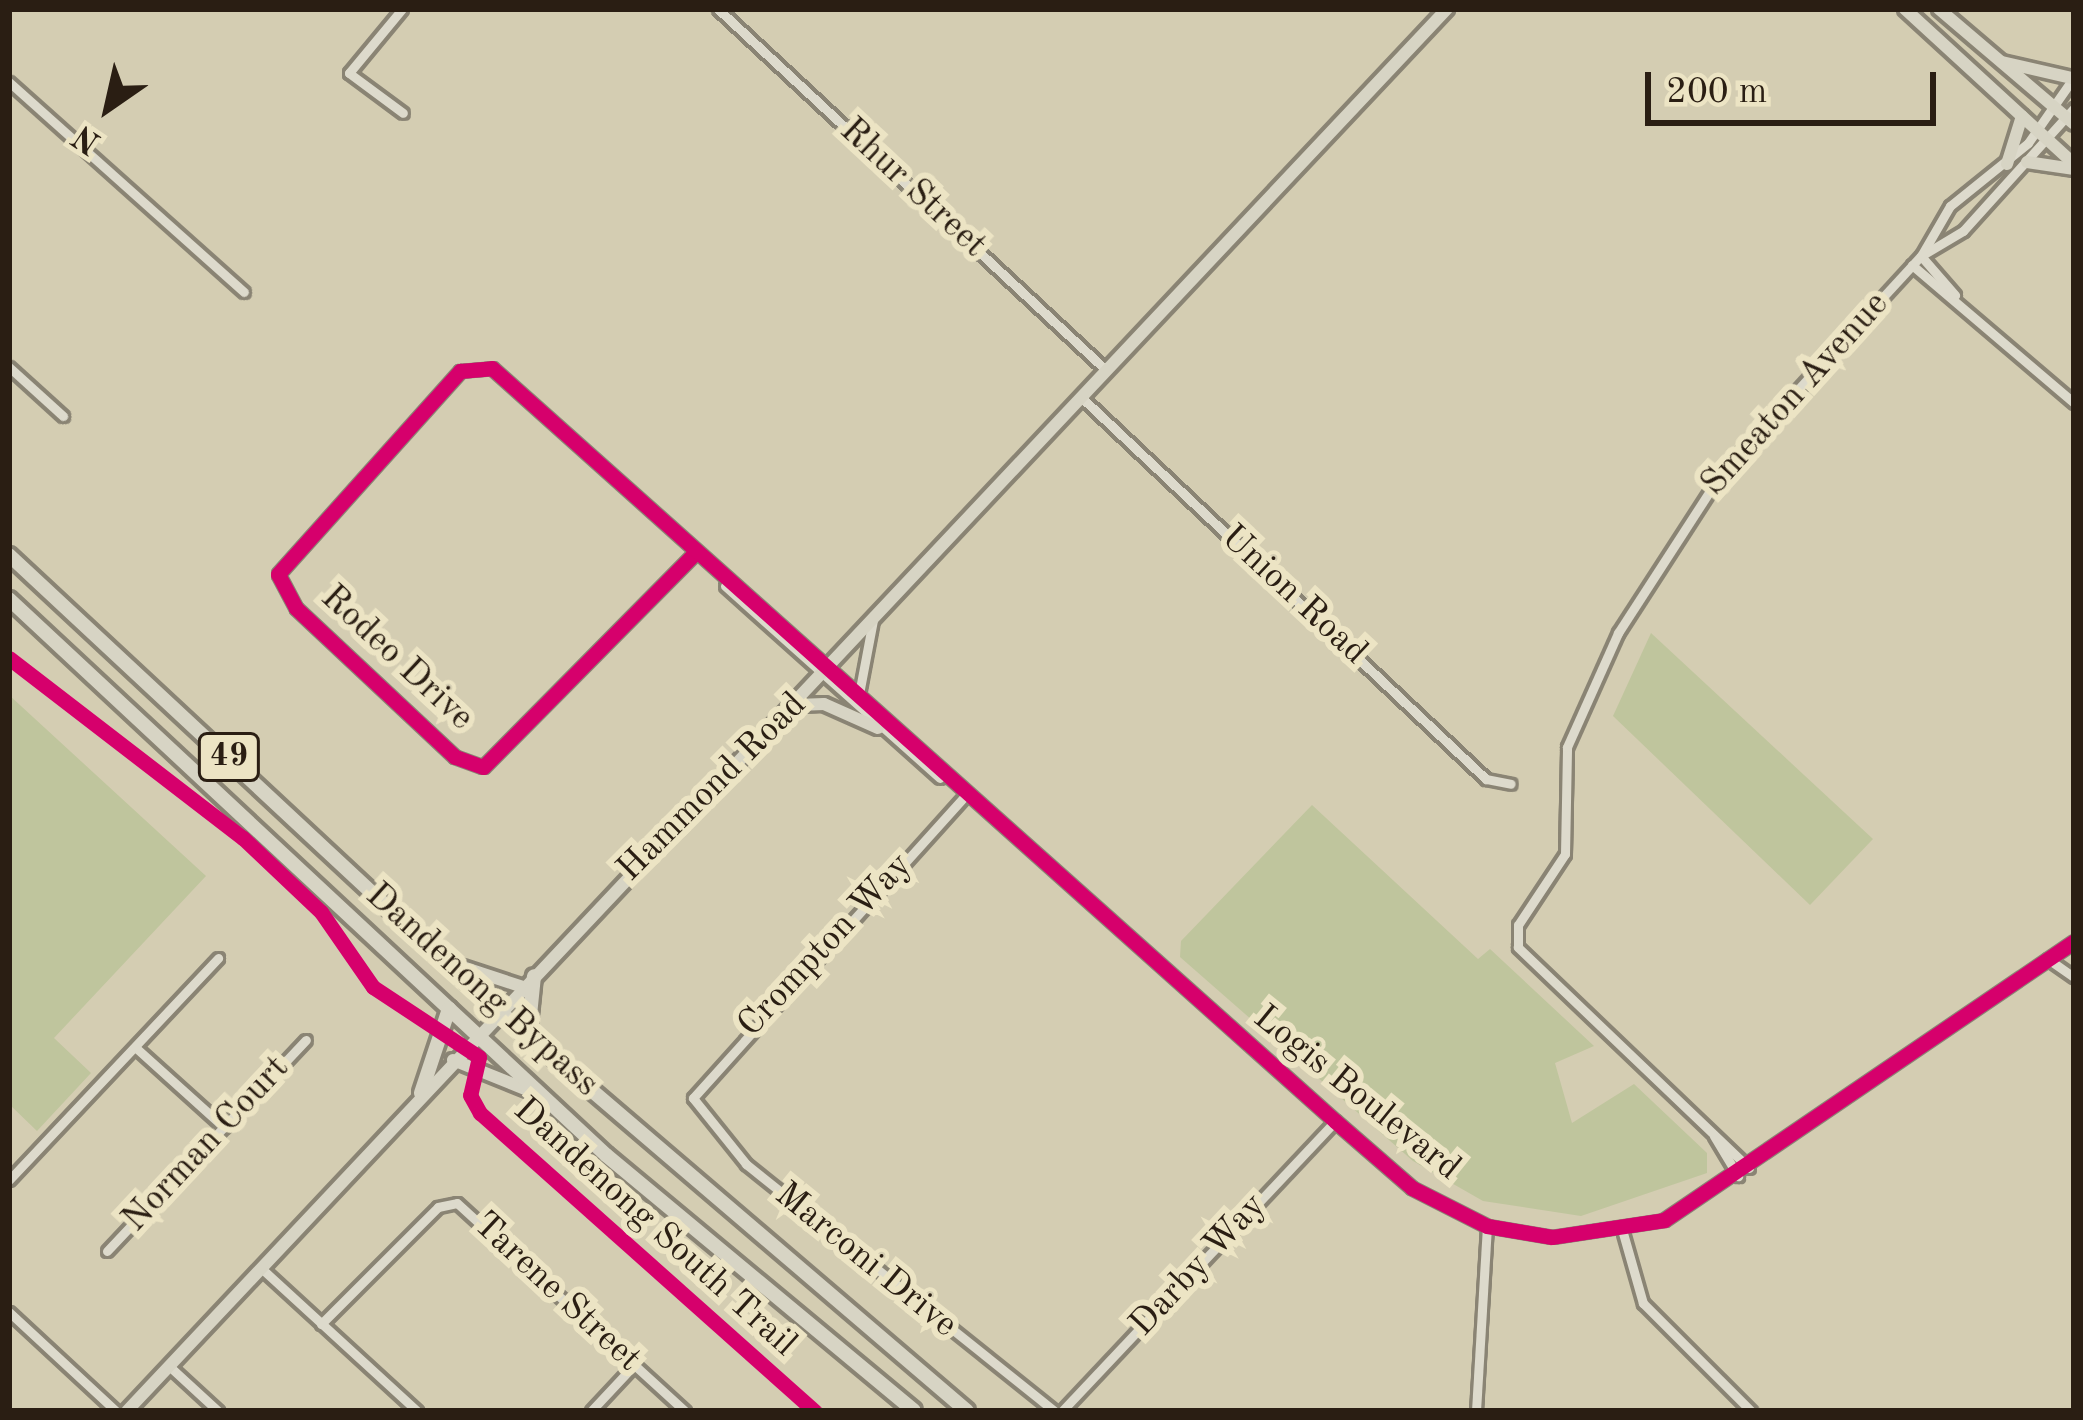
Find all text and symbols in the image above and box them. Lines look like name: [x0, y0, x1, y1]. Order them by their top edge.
north arrow: [48, 48, 168, 168]
scale bar: [1651, 48, 1942, 122]
text: 200 m: [1666, 75, 1767, 111]
street label: Rhur Street: [830, 110, 994, 268]
text: N: [68, 118, 107, 159]
street label: Smeaton Avenue: [1693, 284, 1899, 506]
street label: Union Road: [1211, 517, 1375, 675]
street label: Rodeo Drive: [311, 577, 481, 741]
street label: Hammond Road: [609, 684, 817, 892]
road number: 49: [196, 730, 262, 784]
street label: Crompton Way: [730, 845, 922, 1047]
street label: Dandenong Bypass: [356, 875, 606, 1107]
street label: Logis Boulevard: [1244, 997, 1468, 1191]
street label: Norman Court: [115, 1048, 299, 1242]
street label: Dandenong South Trail: [503, 1089, 805, 1367]
street label: Marconi Drive: [765, 1174, 965, 1348]
street label: Darby Way: [1122, 1185, 1276, 1347]
street label: Tarene Street: [463, 1204, 649, 1382]

